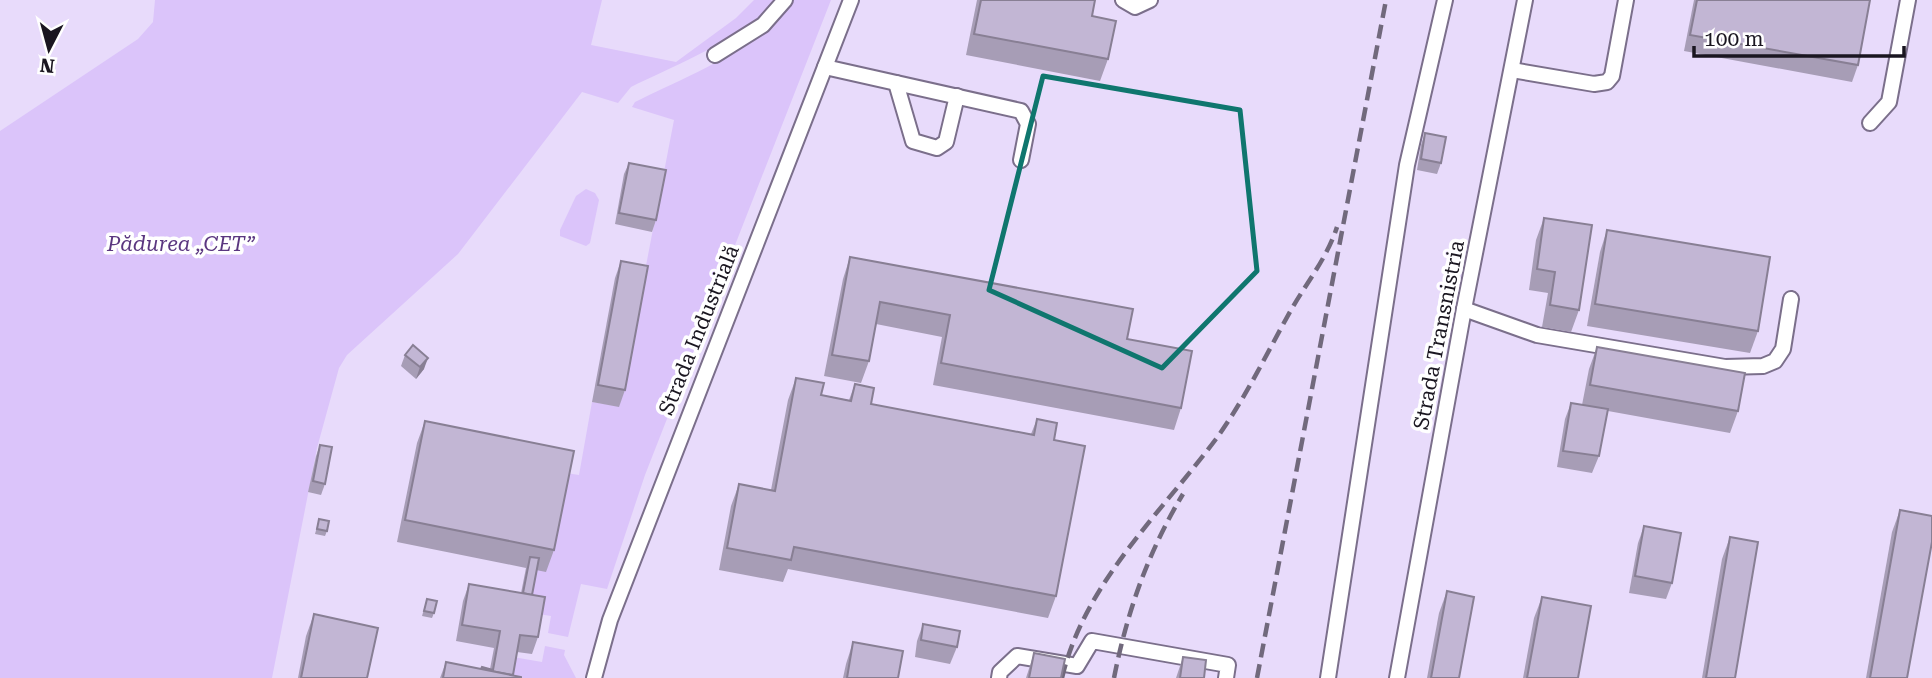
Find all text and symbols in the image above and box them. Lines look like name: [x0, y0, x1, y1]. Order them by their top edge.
north arrow: [14, 14, 84, 84]
scale bar: [1694, 14, 1904, 58]
text: 100 m: [1704, 27, 1764, 51]
text: N: [38, 53, 56, 78]
park label: Pădurea „CET”: [106, 232, 256, 256]
street label: Strada Transnistria: [1409, 238, 1469, 432]
street label: Strada Industrială: [654, 241, 744, 418]

